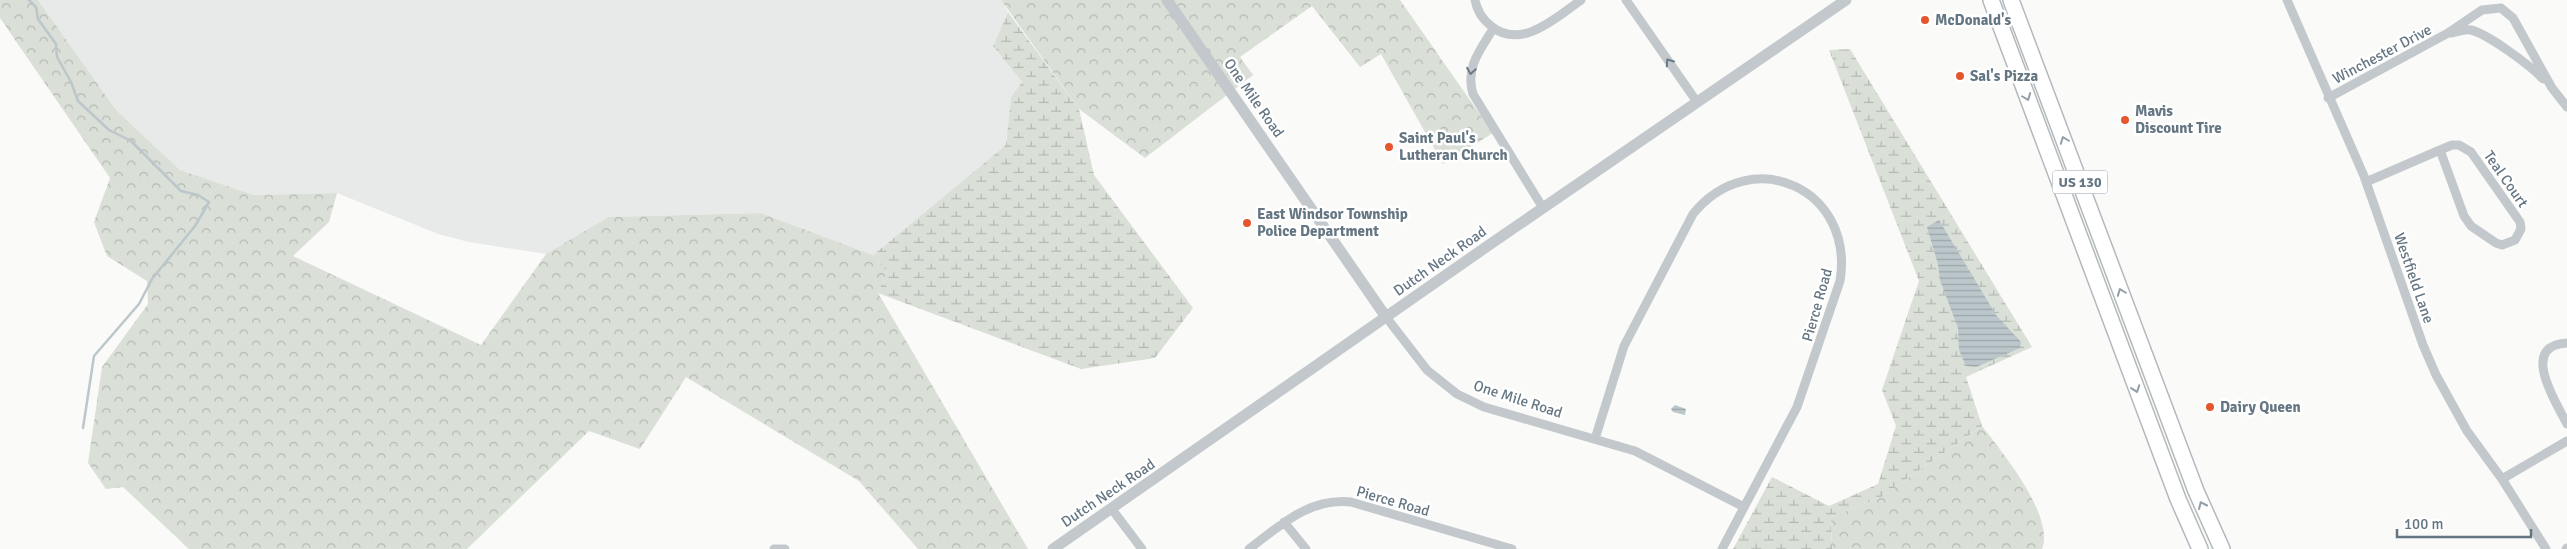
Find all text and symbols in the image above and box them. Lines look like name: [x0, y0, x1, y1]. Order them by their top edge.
place label: McDonald's: [1935, 11, 2012, 29]
marker: McDonald's: [1919, 14, 1931, 26]
street label: Winchester Drive: [2330, 20, 2434, 88]
street label: One Mile Road: [1220, 55, 1288, 141]
one-way arrow: [1666, 59, 1675, 68]
one-way arrow: [1467, 67, 1477, 76]
place label: Sal's Pizza: [1970, 67, 2038, 85]
marker: Sal's Pizza: [1954, 70, 1966, 82]
one-way arrow: [2021, 92, 2031, 101]
place label: Mavis Discount Tire: [2135, 102, 2222, 137]
marker: Mavis Discount Tire: [2119, 114, 2131, 126]
place label: Saint Paul's Lutheran Church: [1399, 129, 1508, 164]
one-way arrow: [2060, 136, 2070, 145]
marker: Saint Paul's Lutheran Church: [1383, 141, 1395, 153]
street label: Teal Court: [2480, 147, 2532, 211]
road number: US 130: [2052, 170, 2108, 193]
place label: East Windsor Township Police Department: [1257, 205, 1408, 240]
marker: East Windsor Township Police Department: [1241, 217, 1253, 229]
street label: Dutch Neck Road: [1390, 222, 1490, 300]
street label: Westfield Lane: [2390, 230, 2438, 326]
street label: Pierce Road: [1798, 266, 1836, 344]
one-way arrow: [2117, 288, 2127, 297]
street label: One Mile Road: [1471, 376, 1565, 422]
one-way arrow: [2130, 384, 2140, 393]
place label: Dairy Queen: [2220, 398, 2301, 416]
marker: Dairy Queen: [2204, 401, 2216, 413]
street label: Dutch Neck Road: [1058, 455, 1158, 531]
street label: Pierce Road: [1354, 482, 1432, 520]
one-way arrow: [2197, 501, 2208, 510]
scale bar: [2397, 506, 2531, 538]
text: 100 m: [2404, 515, 2444, 533]

